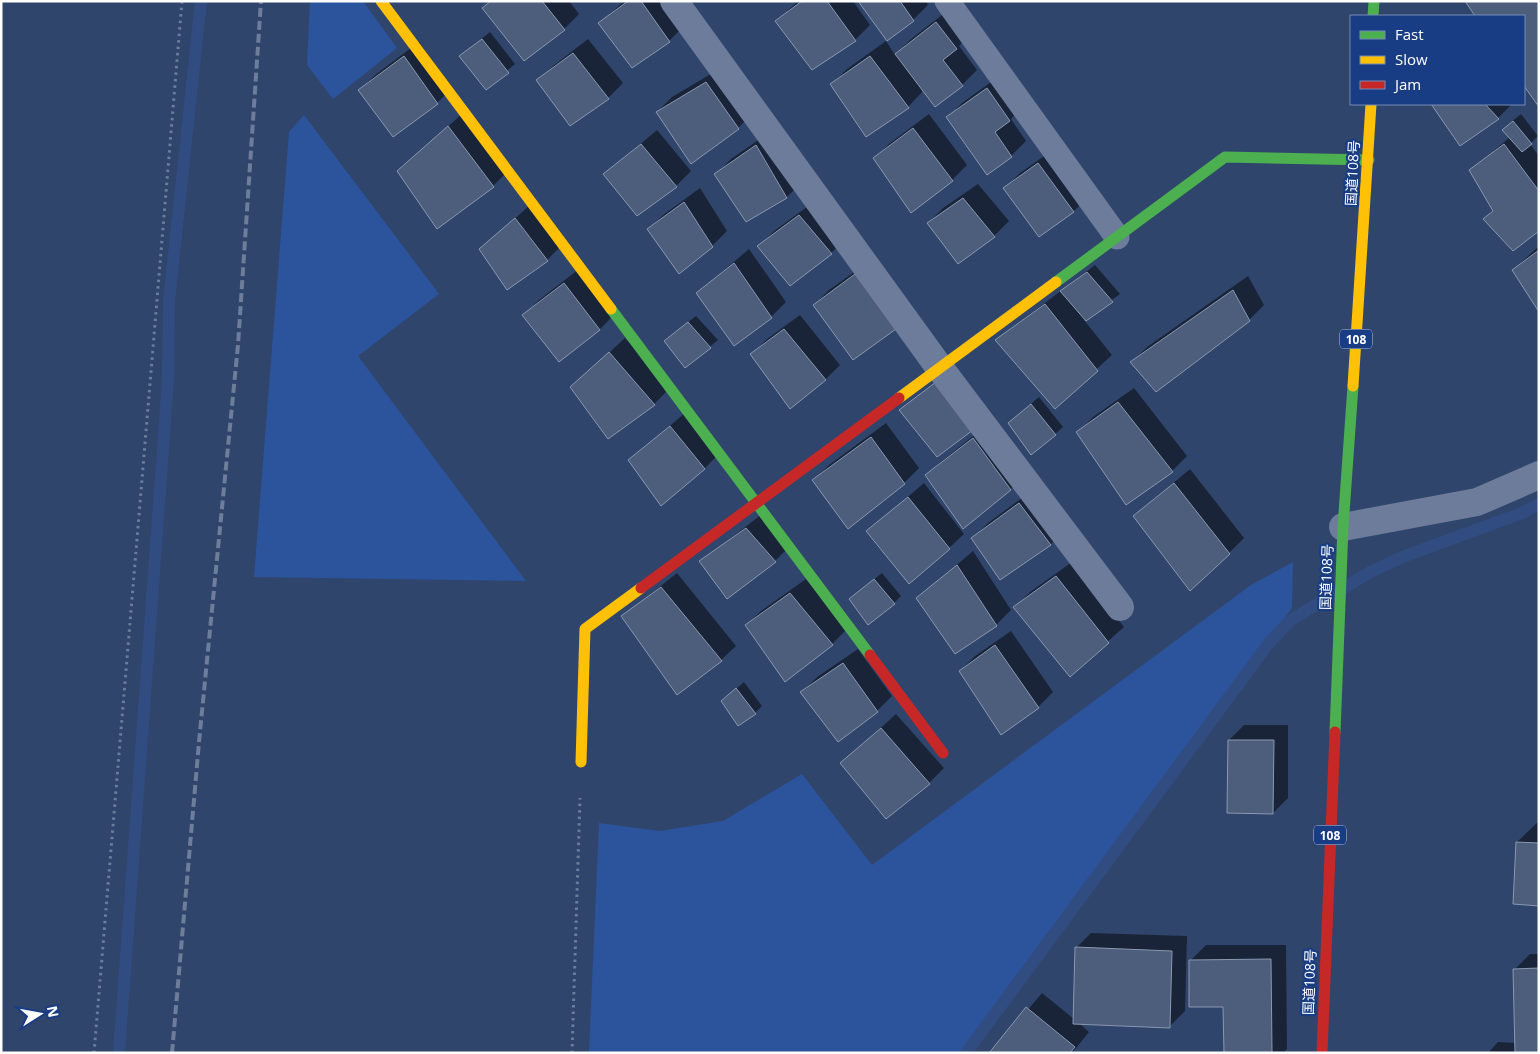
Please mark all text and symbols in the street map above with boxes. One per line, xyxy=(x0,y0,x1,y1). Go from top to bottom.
legend xyxy=(1350,15,1525,105)
text: Fast xyxy=(1395,24,1424,44)
text: Slow xyxy=(1395,49,1428,69)
text: Jam xyxy=(1393,74,1421,94)
street label: 国道108号 xyxy=(1341,140,1363,206)
road number: 108 xyxy=(1340,329,1372,348)
street label: 国道108号 xyxy=(1315,544,1337,610)
road number: 108 xyxy=(1314,826,1346,844)
street label: 国道108号 xyxy=(1298,949,1320,1015)
north arrow xyxy=(15,989,65,1039)
text: N xyxy=(43,1004,64,1019)

